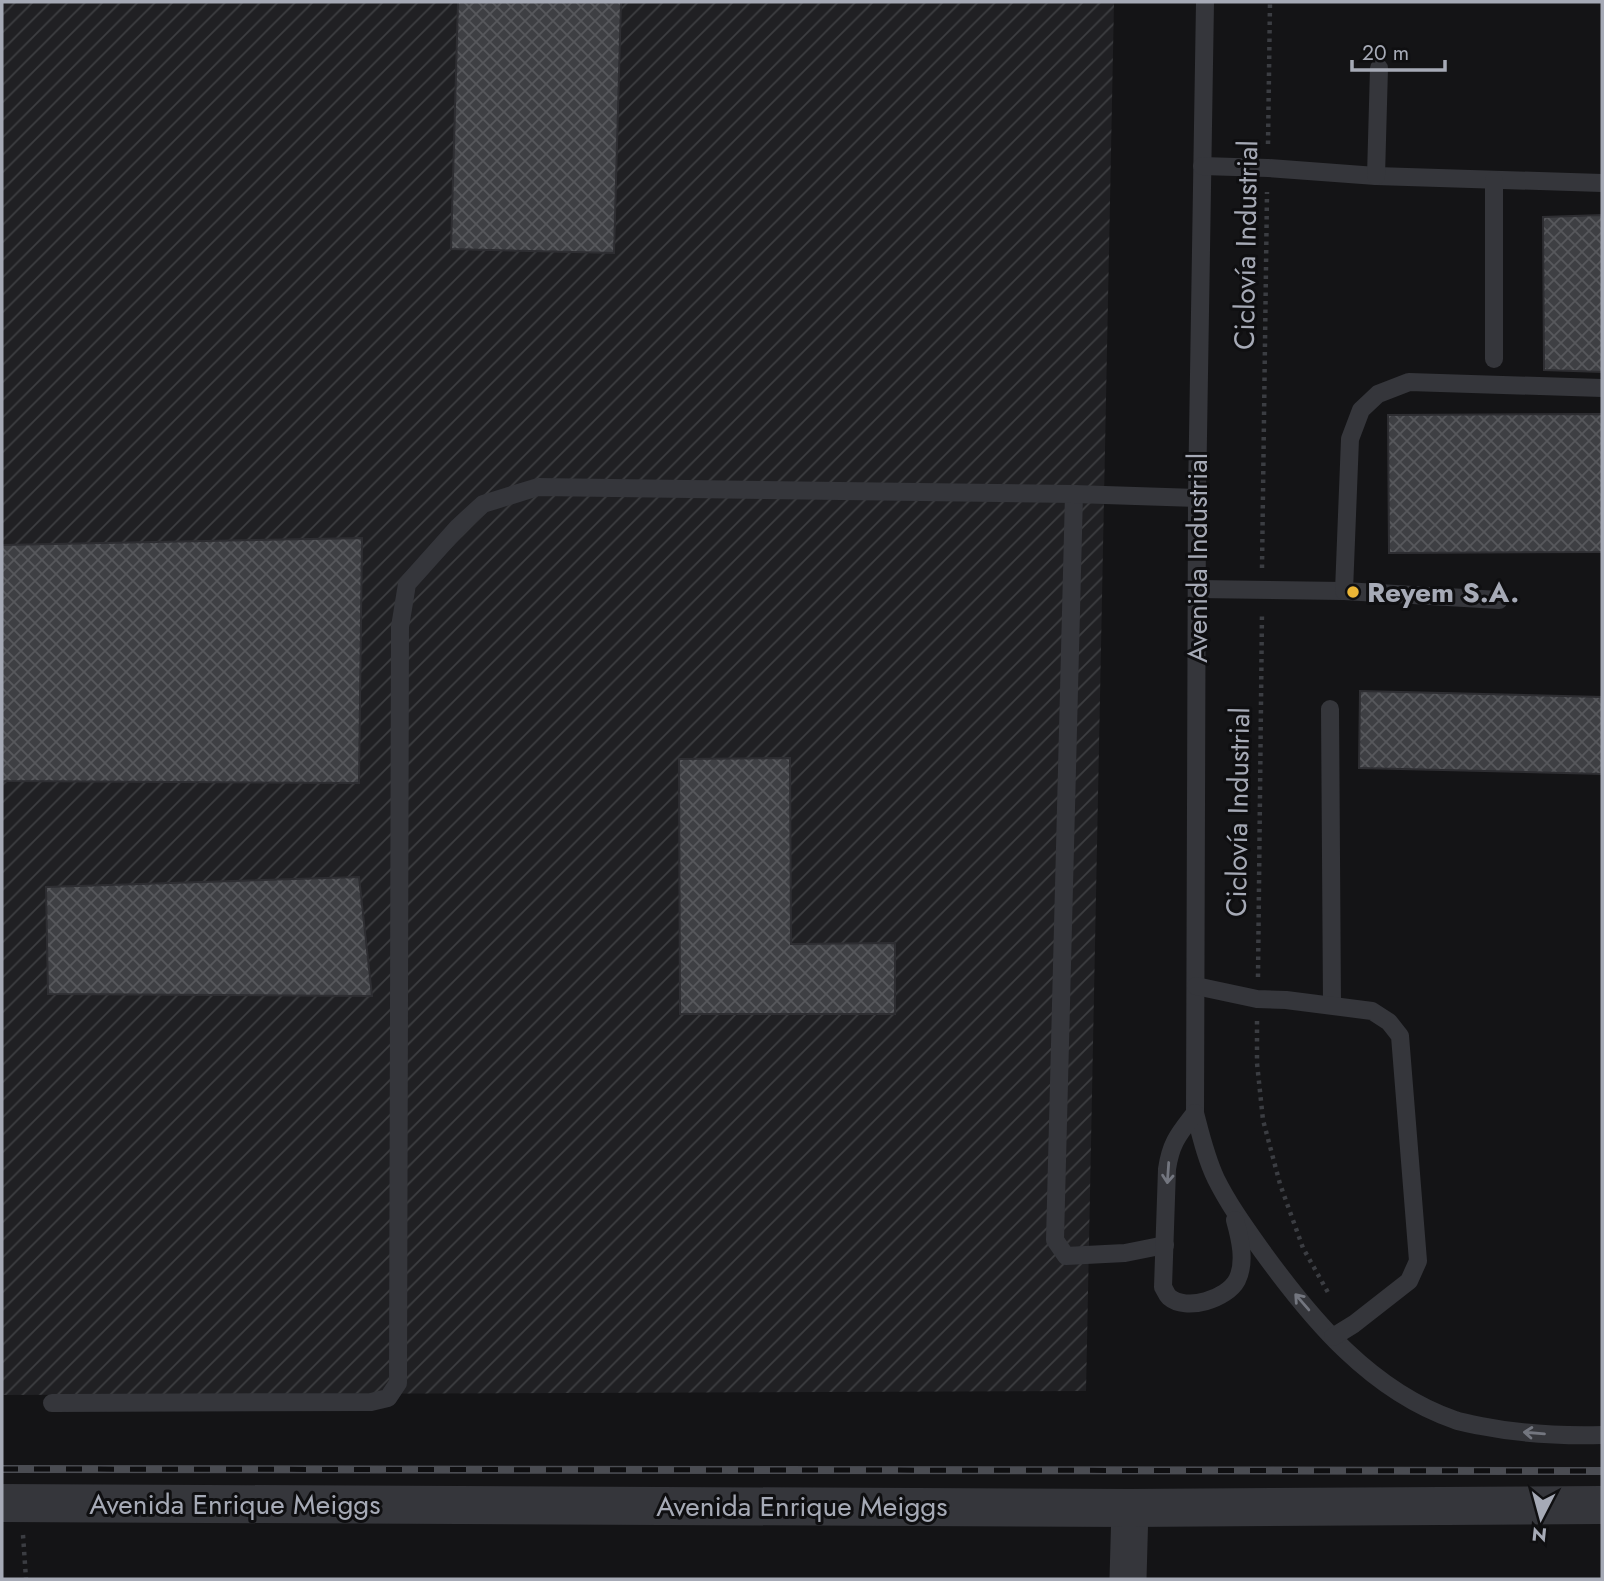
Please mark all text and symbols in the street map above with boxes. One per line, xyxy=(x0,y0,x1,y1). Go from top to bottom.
scale bar xyxy=(1352,28,1445,72)
text: 20 m xyxy=(1362,38,1409,68)
street label: Ciclovía Industrial xyxy=(1224,140,1268,350)
street label: Avenida Industrial xyxy=(1177,453,1218,663)
place label: Reyem S.A. xyxy=(1367,572,1519,613)
marker: Reyem S.A. xyxy=(1345,584,1361,600)
street label: Ciclovía Industrial xyxy=(1216,707,1260,917)
one-way arrow xyxy=(1161,1162,1174,1184)
one-way arrow xyxy=(1294,1293,1310,1311)
one-way arrow xyxy=(1523,1426,1546,1439)
north arrow xyxy=(1506,1483,1576,1553)
street label: Avenida Enrique Meiggs xyxy=(89,1484,381,1525)
street label: Avenida Enrique Meiggs xyxy=(656,1486,948,1527)
text: N xyxy=(1530,1520,1548,1549)

